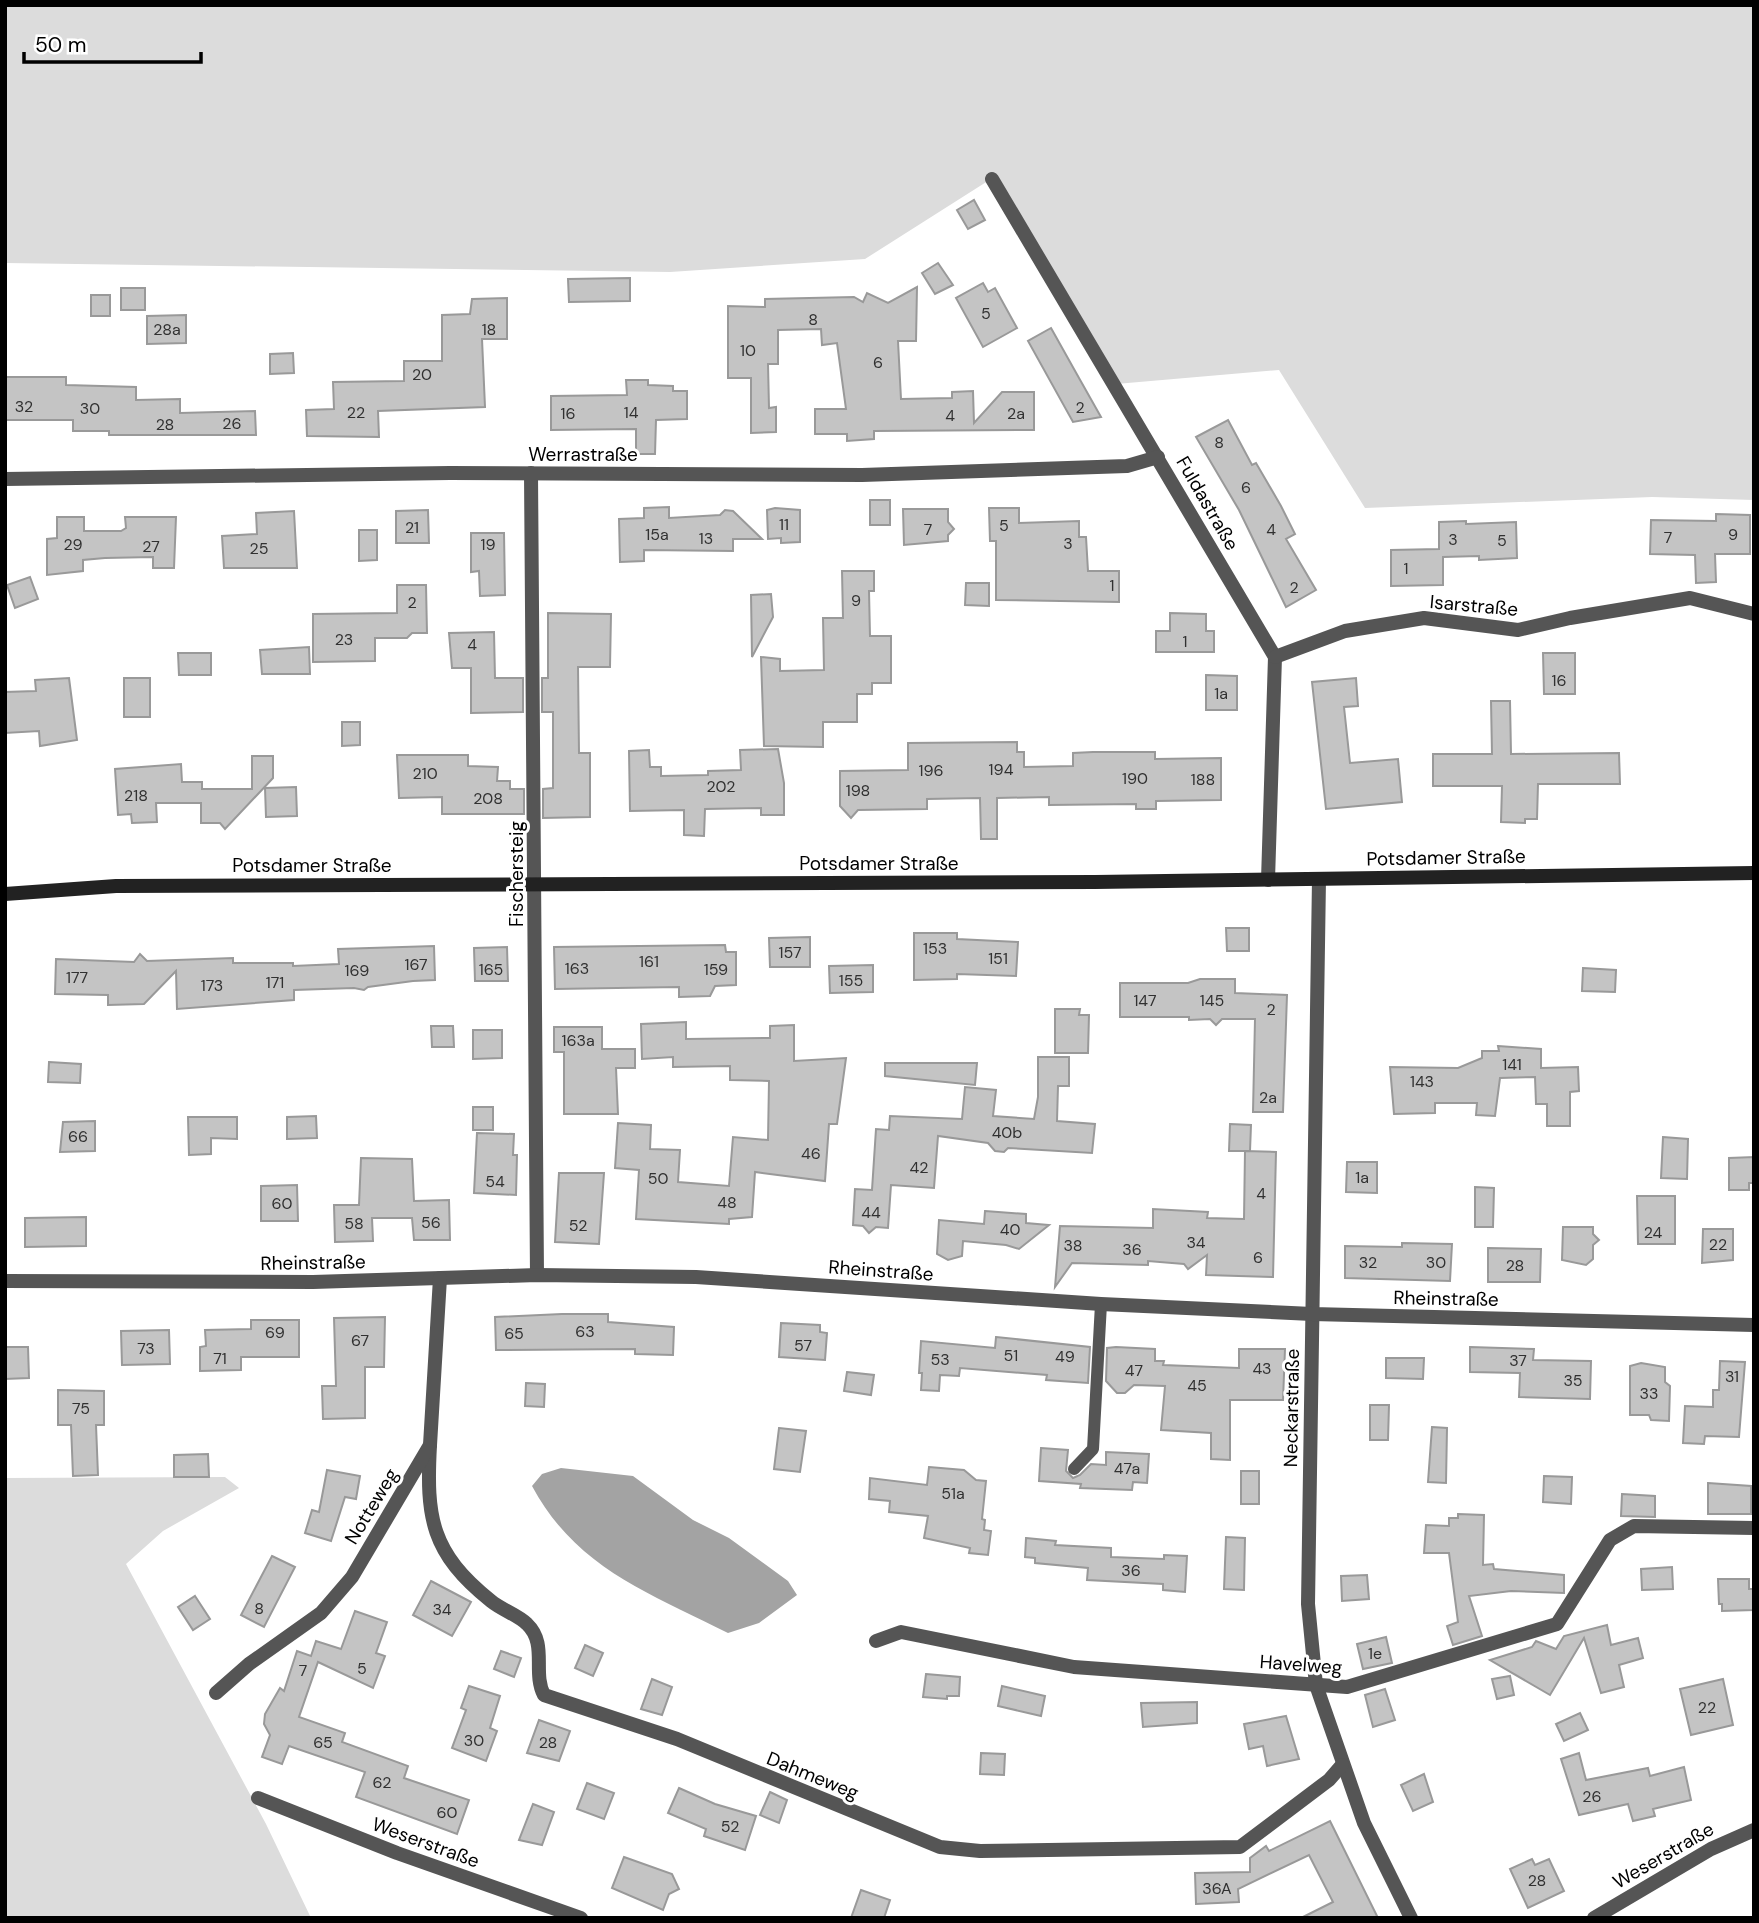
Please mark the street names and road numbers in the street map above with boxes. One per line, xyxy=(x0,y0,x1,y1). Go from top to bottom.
street label: Werrastraße xyxy=(528,442,638,467)
street label: Fuldastraße xyxy=(1171,452,1245,555)
street label: Isarstraße xyxy=(1429,589,1519,622)
street label: Fischersteig xyxy=(504,821,529,927)
street label: Potsdamer Straße xyxy=(1366,844,1526,871)
street label: Potsdamer Straße xyxy=(799,851,959,876)
street label: Potsdamer Straße xyxy=(232,853,392,878)
street label: Rheinstraße xyxy=(260,1249,366,1276)
street label: Rheinstraße xyxy=(827,1254,934,1287)
street label: Rheinstraße xyxy=(1393,1285,1499,1312)
street label: Neckarstraße xyxy=(1278,1348,1305,1468)
street label: Notteweg xyxy=(339,1463,404,1549)
street label: Havelweg xyxy=(1259,1649,1344,1680)
street label: Dahmeweg xyxy=(763,1746,863,1805)
street label: Weserstraße xyxy=(369,1811,483,1873)
street label: Weserstraße xyxy=(1608,1816,1718,1894)

